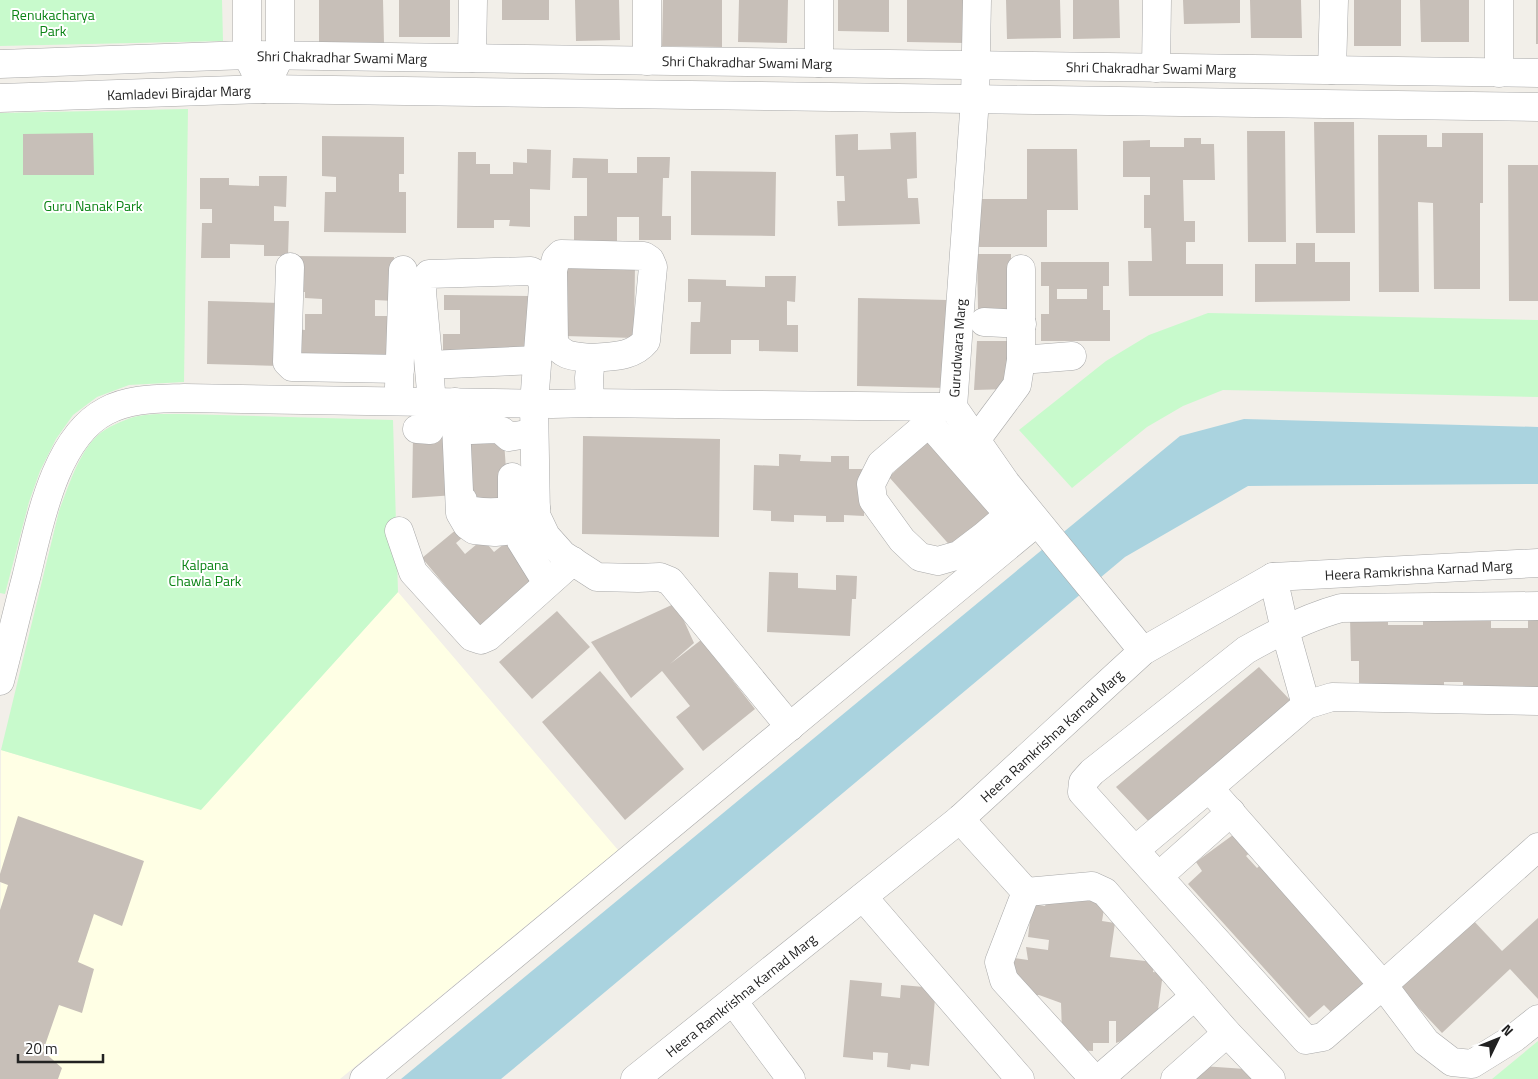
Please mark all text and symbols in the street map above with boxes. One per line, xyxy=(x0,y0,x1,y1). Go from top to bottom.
park label: Renukacharya Park xyxy=(11,4,95,41)
street label: Shri Chakradhar Swami Marg xyxy=(257,45,427,69)
street label: Shri Chakradhar Swami Marg xyxy=(662,50,832,74)
street label: Shri Chakradhar Swami Marg xyxy=(1066,56,1236,80)
street label: Kamladevi Birajdar Marg xyxy=(107,79,251,105)
park label: Guru Nanak Park xyxy=(43,195,143,216)
street label: Gurudwara Marg xyxy=(943,298,971,398)
park label: Kalpana Chawla Park xyxy=(169,554,242,591)
street label: Heera Ramkrishna Karnad Marg xyxy=(1324,554,1513,585)
street label: Heera Ramkrishna Karnad Marg xyxy=(975,664,1127,807)
street label: Heera Ramkrishna Karnad Marg xyxy=(661,928,820,1062)
north arrow xyxy=(1473,1014,1523,1064)
text: N xyxy=(1497,1019,1519,1041)
scale bar xyxy=(18,1032,102,1064)
text: 20 m xyxy=(25,1037,58,1060)

